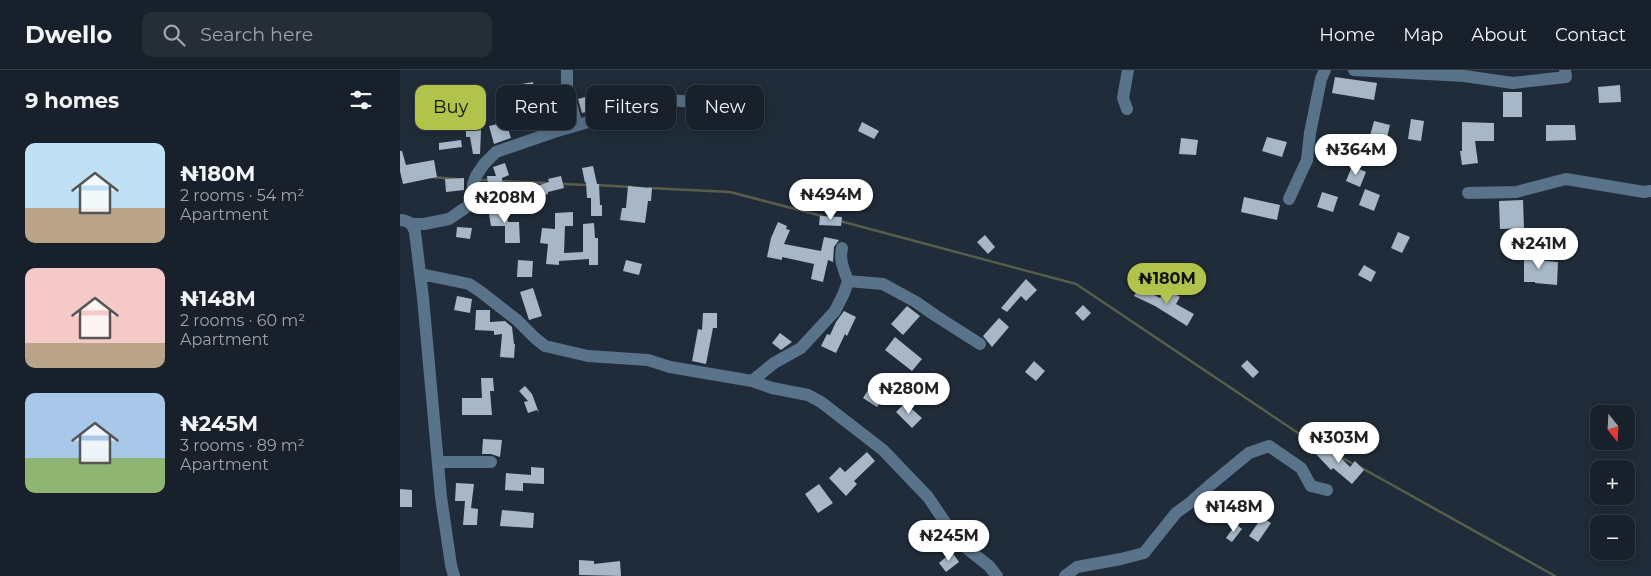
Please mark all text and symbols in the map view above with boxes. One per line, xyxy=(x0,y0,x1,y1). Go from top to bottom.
search box xyxy=(142,12,492,57)
text: Dwello xyxy=(25,20,112,49)
icon: search xyxy=(160,21,188,49)
text: Search here xyxy=(200,23,313,46)
text: Home xyxy=(1319,24,1375,46)
text: Map xyxy=(1403,24,1443,46)
text: About xyxy=(1471,24,1527,46)
text: Contact xyxy=(1555,24,1626,46)
chip: Buy xyxy=(415,85,486,130)
chip: Rent xyxy=(496,85,576,130)
chip: Filters xyxy=(586,85,676,130)
chip: New xyxy=(686,85,764,130)
icon: filters xyxy=(347,86,375,114)
text: 9 homes xyxy=(25,88,119,113)
pin: ₦364M xyxy=(1321,134,1391,176)
text: ₦364M xyxy=(1326,140,1386,159)
text: ₦180M xyxy=(180,161,255,186)
icon: home xyxy=(65,163,125,223)
pin: ₦494M xyxy=(796,178,866,221)
pin: ₦208M xyxy=(470,182,540,224)
text: ₦494M xyxy=(800,185,862,204)
text: 2 rooms · 54 m² xyxy=(180,186,304,205)
text: ₦208M xyxy=(475,188,535,207)
text: Apartment xyxy=(180,205,269,224)
pin: ₦241M xyxy=(1504,228,1574,270)
text: ₦241M xyxy=(1511,234,1567,253)
pin: ₦180M xyxy=(1132,262,1202,305)
text: ₦180M xyxy=(1138,269,1196,288)
text: ₦148M xyxy=(180,286,256,311)
icon: home xyxy=(65,288,125,348)
text: 2 rooms · 60 m² xyxy=(180,311,305,330)
text: Apartment xyxy=(180,330,269,349)
pin: ₦280M xyxy=(874,372,944,415)
text: ₦280M xyxy=(879,379,939,398)
north arrow xyxy=(1590,405,1635,450)
map controls xyxy=(1590,405,1635,560)
text: ₦245M xyxy=(180,411,258,436)
icon: home xyxy=(65,413,125,473)
pin: ₦303M xyxy=(1304,422,1374,464)
text: ₦303M xyxy=(1309,428,1369,447)
text: 3 rooms · 89 m² xyxy=(180,436,305,455)
text: Apartment xyxy=(180,455,269,474)
button: + xyxy=(1590,460,1635,505)
pin: ₦148M xyxy=(1199,490,1269,533)
text: ₦148M xyxy=(1205,497,1263,516)
button: − xyxy=(1590,515,1635,560)
pin: ₦245M xyxy=(914,520,984,562)
text: ₦245M xyxy=(919,526,979,545)

